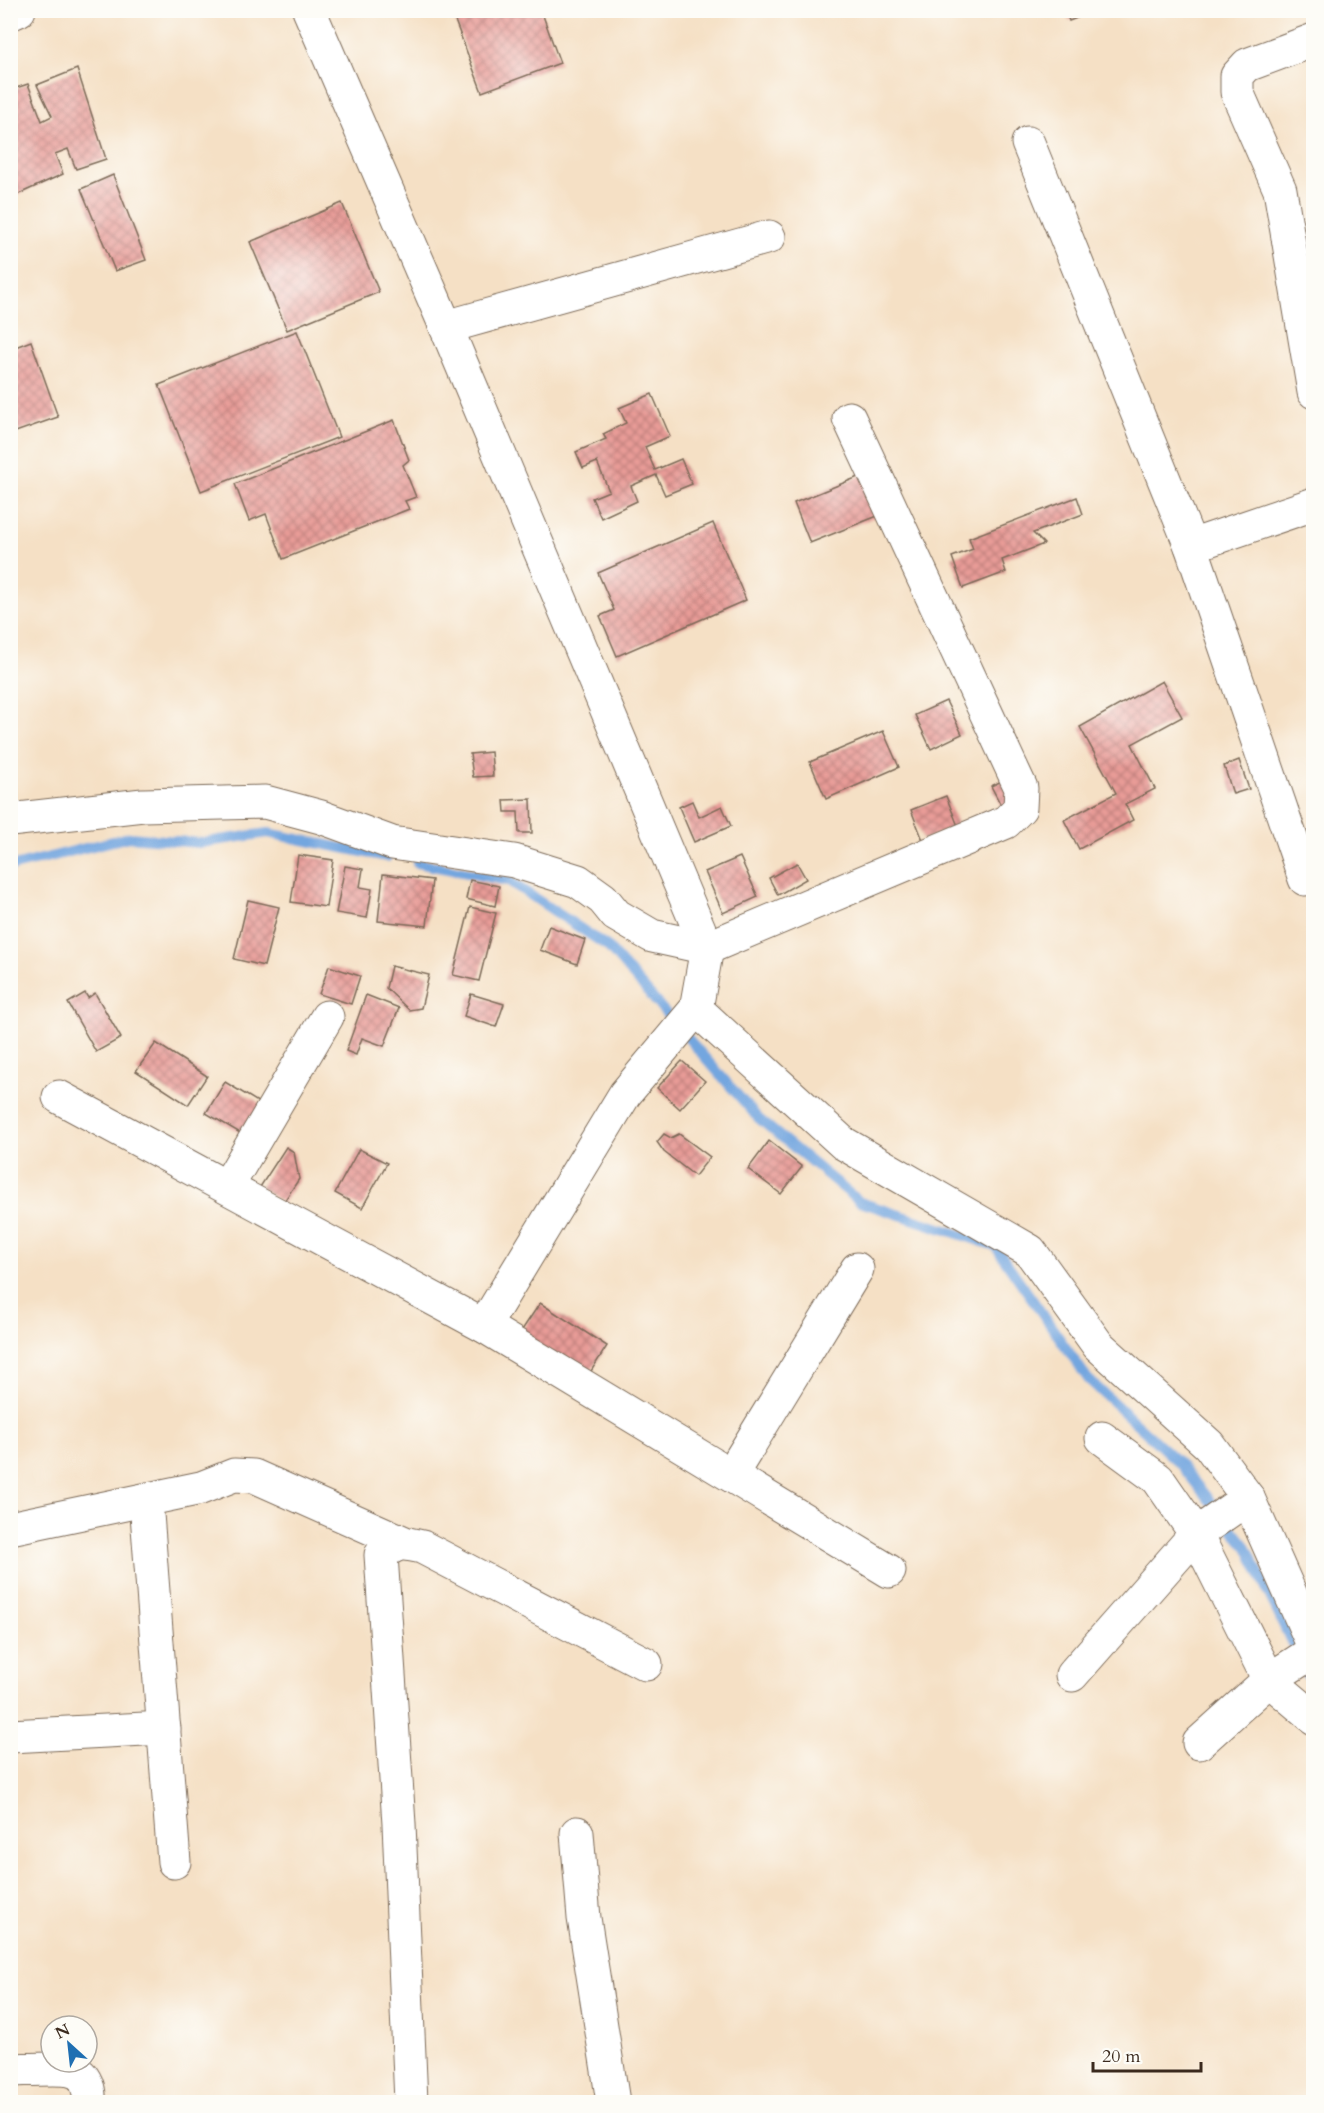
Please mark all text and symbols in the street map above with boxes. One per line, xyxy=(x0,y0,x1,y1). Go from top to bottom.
north arrow xyxy=(39,2014,99,2074)
text: N xyxy=(51,2019,74,2044)
scale bar xyxy=(1093,2035,1201,2073)
text: 20 m xyxy=(1102,2044,1141,2069)

